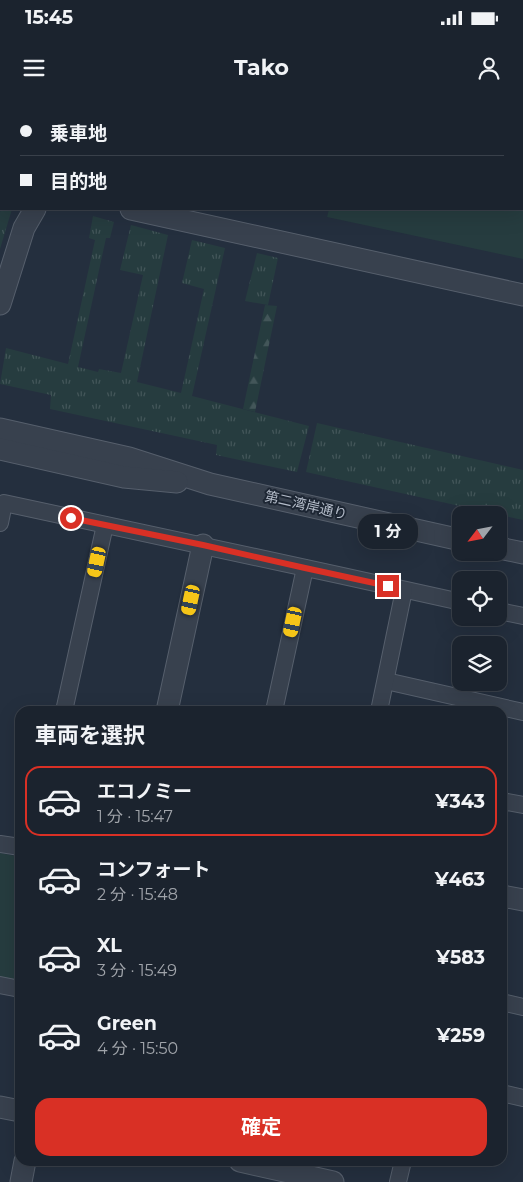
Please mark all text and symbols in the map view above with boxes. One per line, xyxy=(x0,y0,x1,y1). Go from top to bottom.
text: 15:45 xyxy=(25,6,73,29)
icon: menu xyxy=(20,54,48,82)
text: Tako xyxy=(234,54,289,81)
icon: person xyxy=(475,54,503,82)
text: 乗車地 xyxy=(50,122,107,145)
text: 目的地 xyxy=(50,170,107,193)
street label: 第二湾岸通り xyxy=(263,487,349,523)
north arrow xyxy=(452,506,508,561)
map controls xyxy=(452,506,507,691)
route start xyxy=(60,507,82,529)
callout: 1 分 xyxy=(358,514,418,548)
text: 1 分 xyxy=(375,522,401,541)
car xyxy=(86,546,107,578)
button: locate xyxy=(452,571,507,626)
route end xyxy=(377,575,399,597)
car xyxy=(180,584,201,616)
car xyxy=(282,606,303,638)
button: layers xyxy=(452,636,507,691)
text: 車両を選択 xyxy=(35,722,145,749)
icon: car xyxy=(37,779,82,824)
text: エコノミー xyxy=(97,780,192,803)
text: ¥343 xyxy=(435,790,485,813)
text: 1 分 · 15:47 xyxy=(97,807,173,826)
icon: car xyxy=(37,857,82,902)
text: コンフォート xyxy=(97,858,210,881)
text: ¥463 xyxy=(435,868,485,891)
text: 2 分 · 15:48 xyxy=(97,885,178,904)
text: XL xyxy=(97,934,122,957)
icon: car xyxy=(37,935,82,980)
text: ¥583 xyxy=(436,946,485,969)
text: 3 分 · 15:49 xyxy=(97,961,177,980)
text: Green xyxy=(97,1012,157,1035)
icon: car xyxy=(37,1013,82,1058)
text: ¥259 xyxy=(436,1024,485,1047)
text: 4 分 · 15:50 xyxy=(97,1039,178,1058)
button: 確定 xyxy=(35,1098,487,1156)

